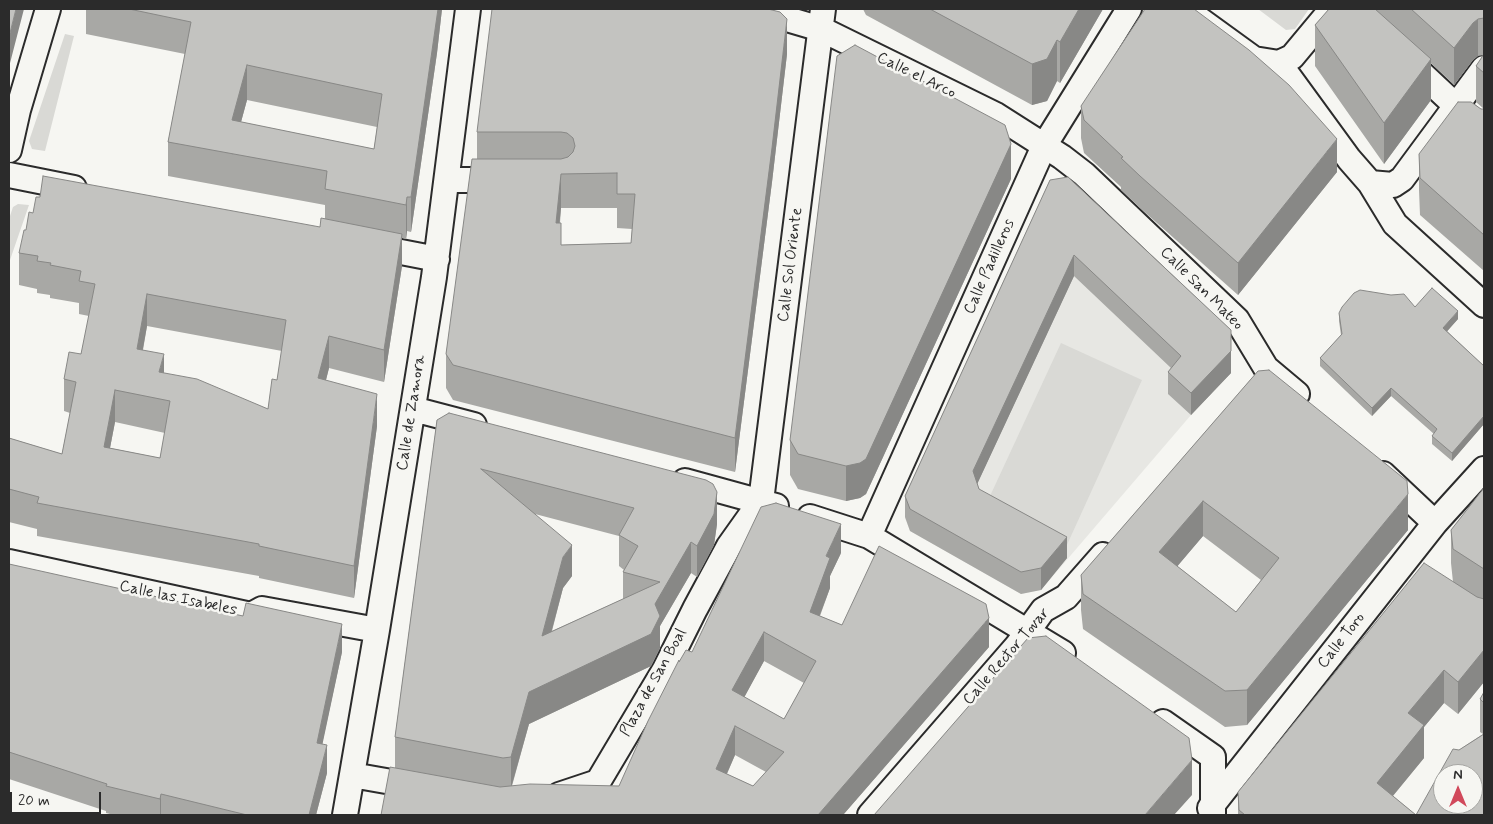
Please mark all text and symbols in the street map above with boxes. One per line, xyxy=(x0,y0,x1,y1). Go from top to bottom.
street label: Calle el Arco xyxy=(873,49,959,103)
street label: Calle Sol Oriente xyxy=(774,207,808,323)
street label: Calle Padilleros xyxy=(960,216,1020,318)
street label: Calle San Mateo xyxy=(1155,243,1247,335)
street label: Calle de Zamora xyxy=(393,354,431,472)
street label: Calle las Isabeles xyxy=(117,577,239,621)
street label: Calle Rector Tovar xyxy=(960,604,1054,710)
street label: Calle Toro xyxy=(1314,609,1370,673)
street label: Plaza de San Boal xyxy=(616,626,692,740)
north arrow xyxy=(1433,764,1483,814)
text: N xyxy=(1453,766,1463,784)
scale bar xyxy=(12,782,104,814)
text: 20 m xyxy=(18,791,50,811)

